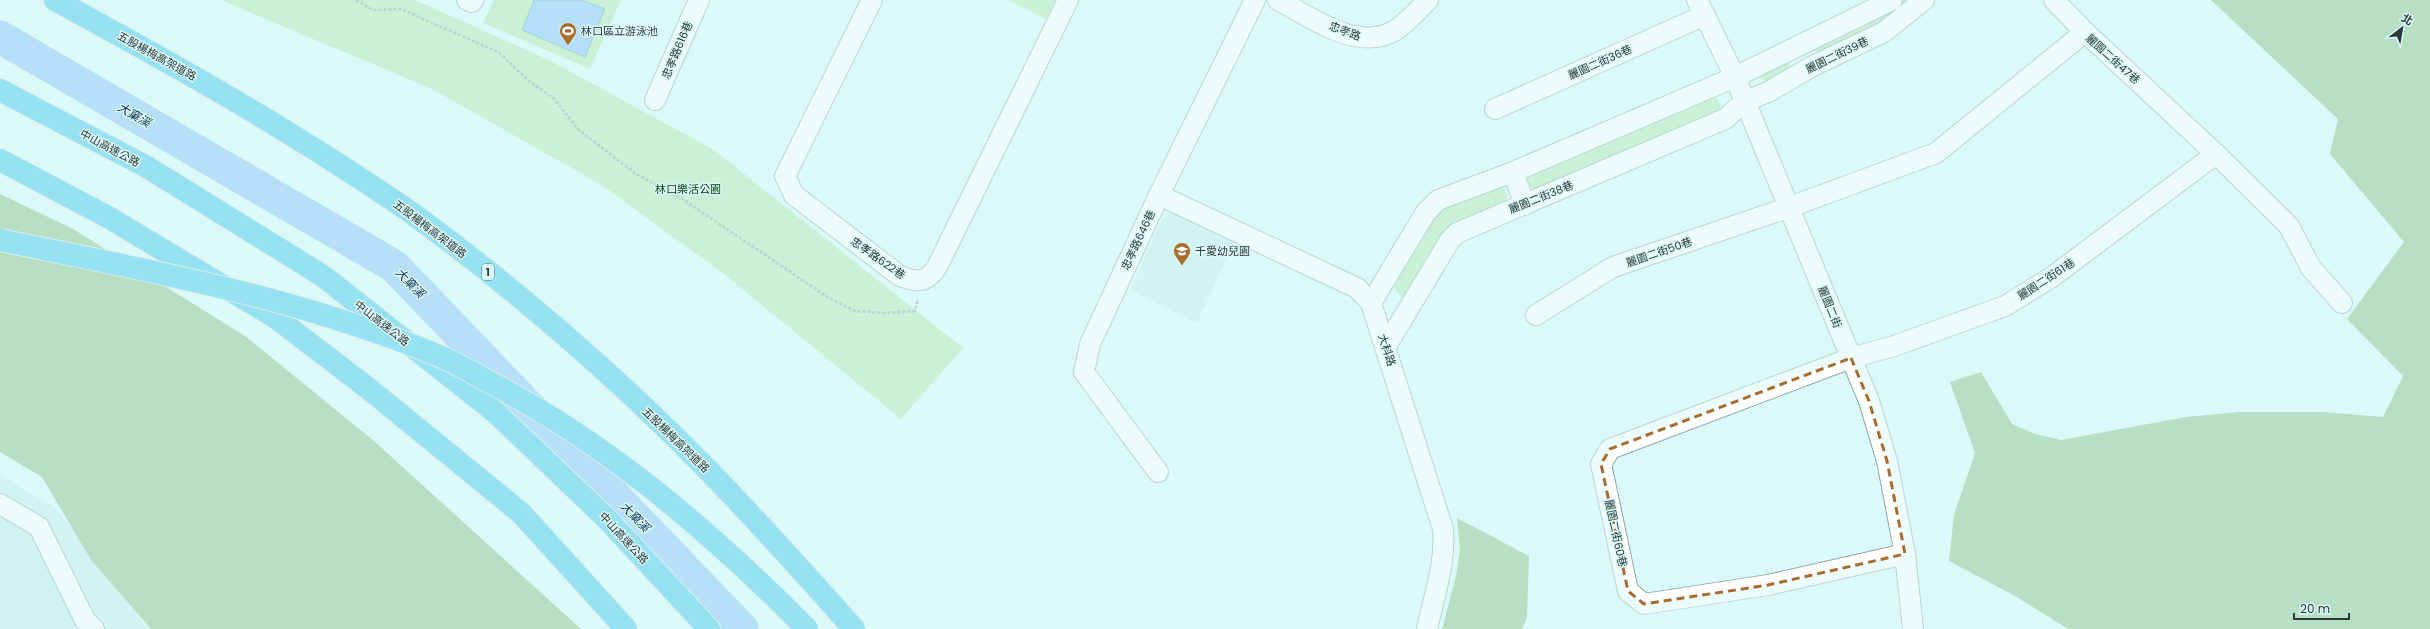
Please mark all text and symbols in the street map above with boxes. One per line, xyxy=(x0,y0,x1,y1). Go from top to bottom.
north arrow xyxy=(2382,8,2422,48)
text: 北 xyxy=(2398,10,2416,29)
street label: 忠孝路 xyxy=(1327,18,1363,44)
street label: 忠孝路616巷 xyxy=(658,19,696,81)
sports icon: 林口區立游泳池 xyxy=(558,21,578,46)
place label: 林口區立游泳池 xyxy=(581,23,658,39)
street label: 五股楊梅高架道路 xyxy=(115,28,199,84)
street label: 麗園二街47巷 xyxy=(2082,30,2144,88)
street label: 麗園二街39巷 xyxy=(1803,33,1871,77)
street label: 麗園二街36巷 xyxy=(1565,41,1635,83)
water label: 大窠溪 xyxy=(114,98,156,132)
street label: 中山高速公路 xyxy=(77,125,143,171)
street label: 麗園二街38巷 xyxy=(1506,177,1576,217)
park label: 林口樂活公園 xyxy=(655,181,721,197)
street label: 五股楊梅高架道路 xyxy=(390,196,470,262)
street label: 忠孝路646巷 xyxy=(1117,207,1159,273)
street label: 忠孝路622巷 xyxy=(847,233,909,283)
street label: 麗園二街50巷 xyxy=(1624,233,1694,271)
school or university icon: 千愛幼兒園 xyxy=(1172,241,1192,266)
place label: 千愛幼兒園 xyxy=(1195,243,1250,259)
street label: 麗園二街61巷 xyxy=(2014,254,2078,304)
water label: 大窠溪 xyxy=(392,264,430,303)
road number: 1 xyxy=(482,264,494,280)
street label: 麗園二街 xyxy=(1814,284,1846,330)
street label: 中山高速公路 xyxy=(351,296,413,350)
street label: 大科路 xyxy=(1374,332,1400,368)
street label: 五股楊梅高架道路 xyxy=(639,404,713,476)
water label: 大窠溪 xyxy=(617,498,655,537)
street label: 麗園二街60巷 xyxy=(1601,498,1631,568)
street label: 中山高速公路 xyxy=(596,508,652,568)
scale bar xyxy=(2294,595,2349,621)
text: 20 m xyxy=(2300,600,2330,617)

